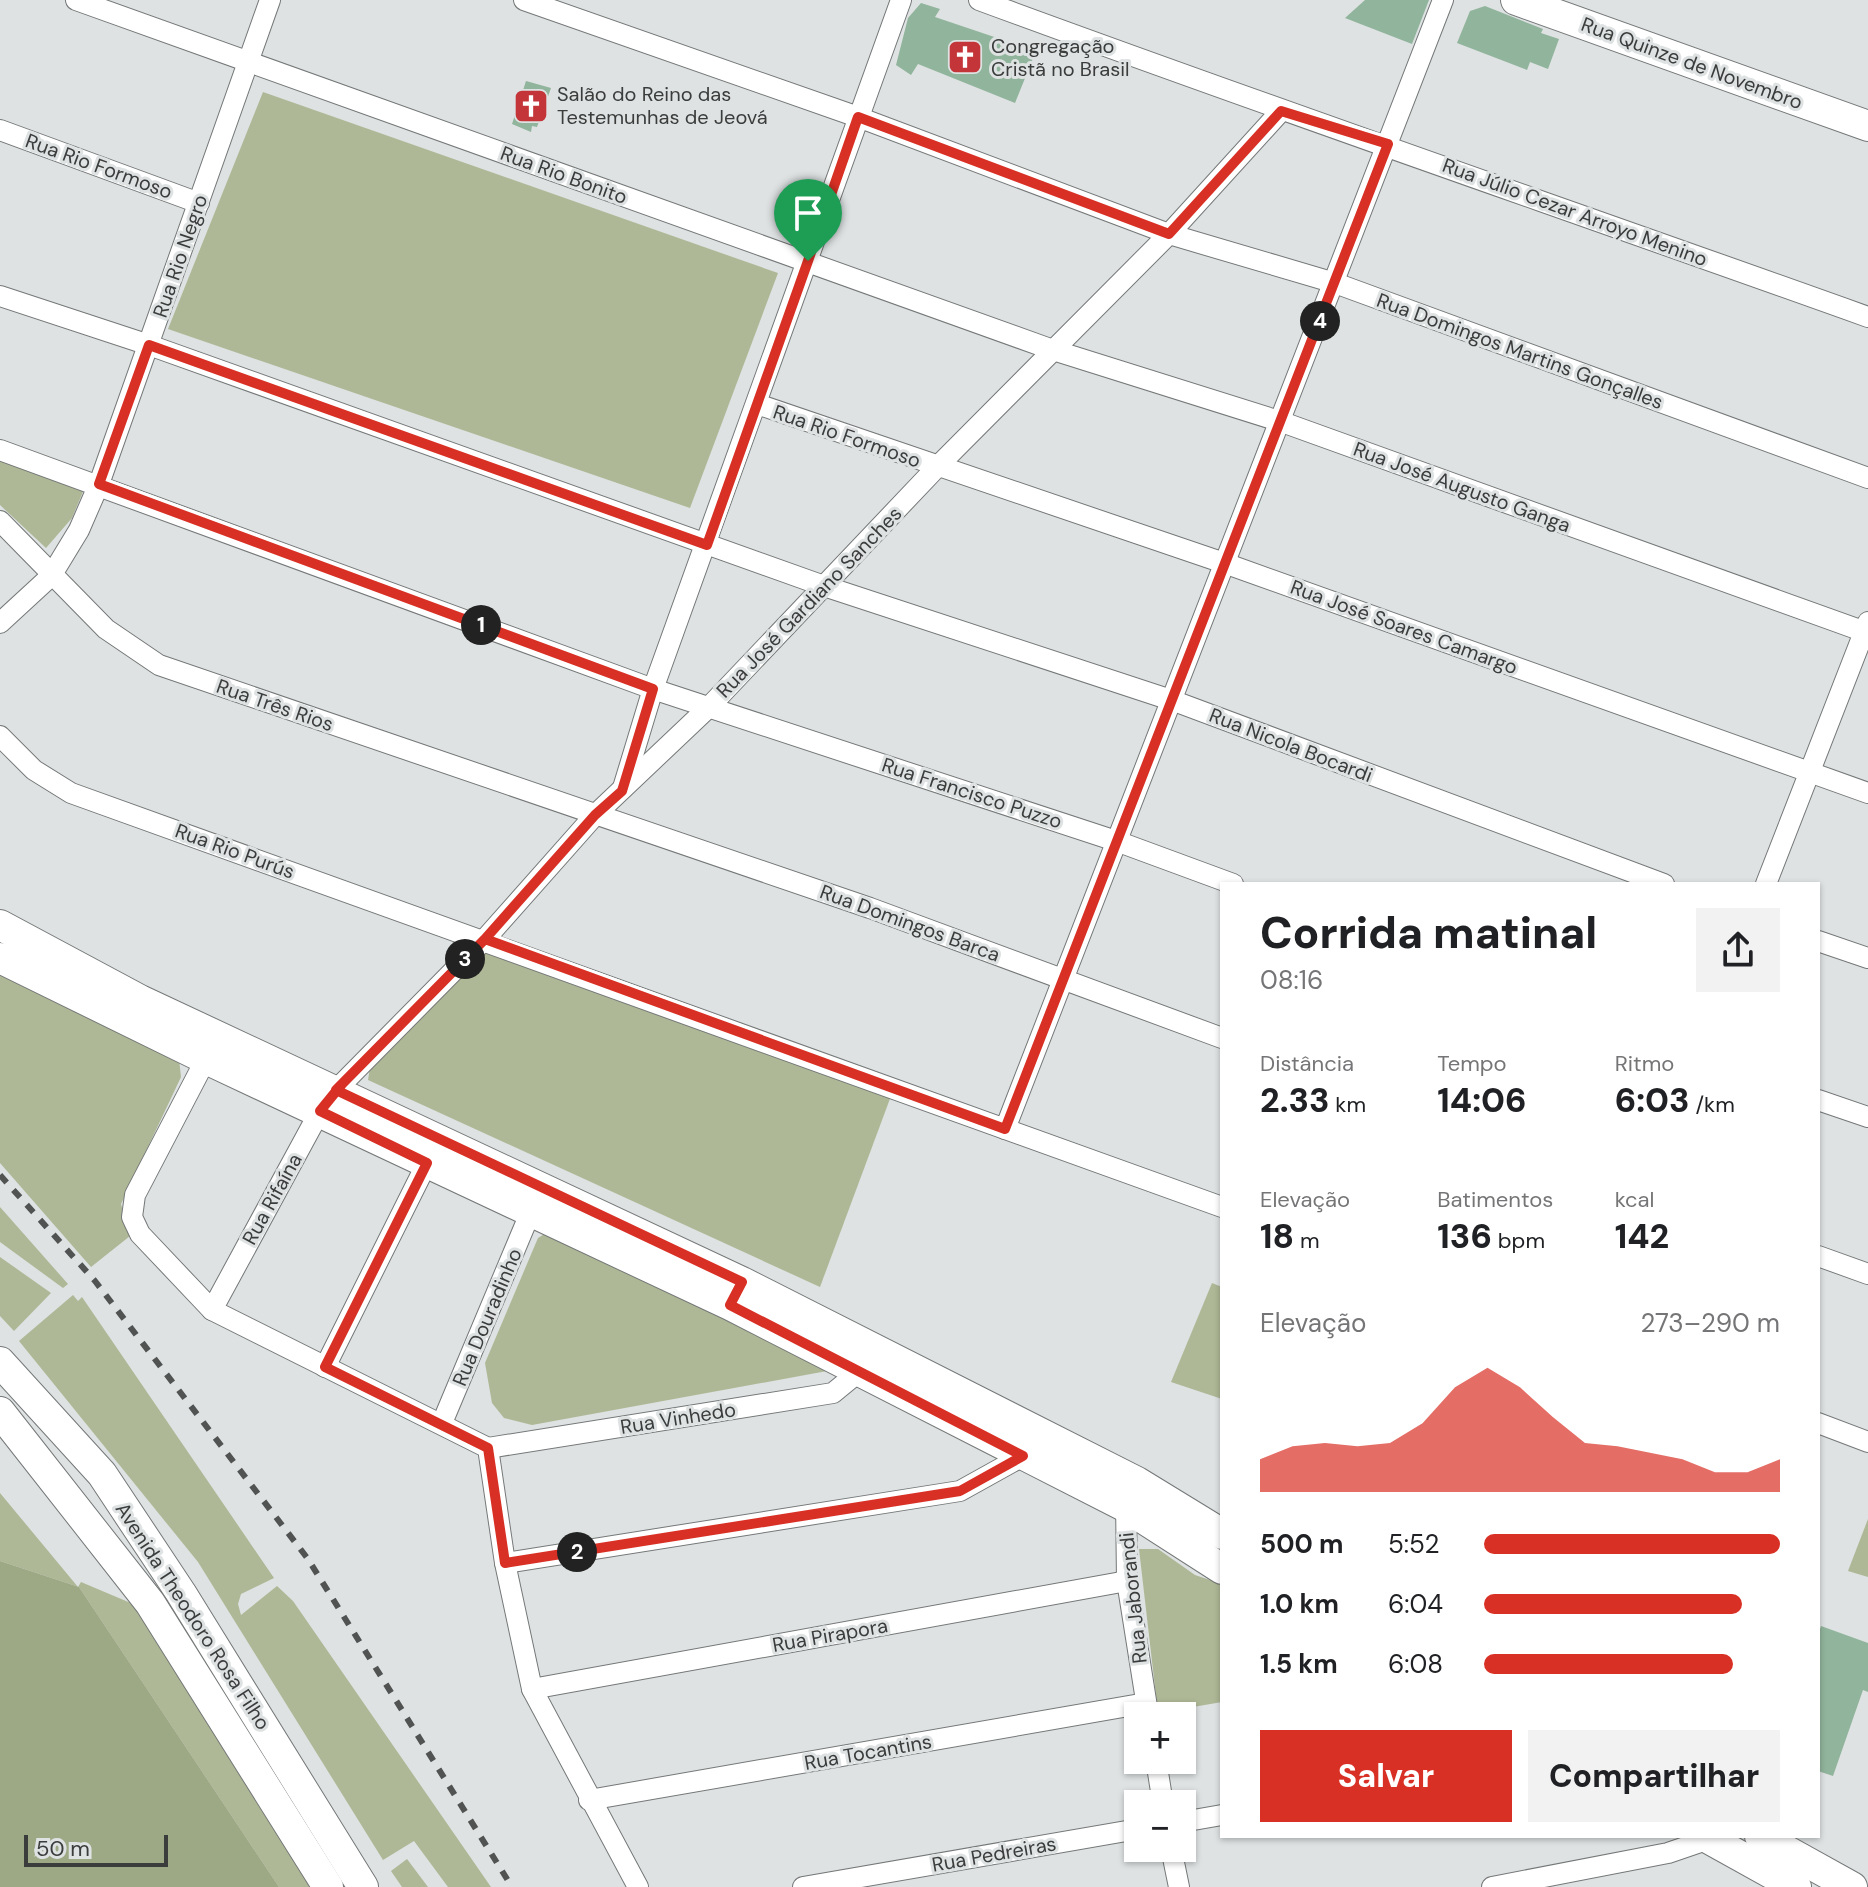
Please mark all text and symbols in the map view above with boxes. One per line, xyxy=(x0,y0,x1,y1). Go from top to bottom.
street label: Rua Quinze de Novembro xyxy=(1578,11,1806,115)
place label: Congregação Cristã no Brasil xyxy=(991,33,1129,82)
church icon: Congregação Cristã no Brasil xyxy=(946,38,984,76)
place label: Salão do Reino das Testemunhas de Jeová xyxy=(557,81,768,130)
church icon: Salão do Reino das Testemunhas de Jeová xyxy=(512,87,550,125)
street label: Rua Rio Formoso xyxy=(22,127,176,205)
street label: Rua Rio Bonito xyxy=(497,140,631,210)
street label: Rua Júlio Cezar Arroyo Menino xyxy=(1439,152,1711,272)
pin xyxy=(774,179,842,261)
street label: Rua Rio Negro xyxy=(147,191,213,321)
icon: arrive xyxy=(786,191,830,235)
street label: Rua Domingos Martins Gonçalles xyxy=(1373,287,1667,415)
pin: 4 xyxy=(1300,301,1340,341)
text: 4 xyxy=(1313,306,1327,335)
street label: Rua Rio Formoso xyxy=(770,399,924,473)
street label: Rua José Augusto Ganga xyxy=(1350,436,1574,538)
street label: Rua José Gardiano Sanches xyxy=(711,501,907,703)
street label: Rua José Soares Camargo xyxy=(1287,574,1521,680)
pin: 1 xyxy=(461,605,501,645)
text: 1 xyxy=(477,610,485,639)
street label: Rua Três Rios xyxy=(213,673,337,737)
street label: Rua Nicola Bocardi xyxy=(1206,702,1376,788)
street label: Rua Francisco Puzzo xyxy=(879,752,1065,834)
street label: Rua Rio Purús xyxy=(172,817,298,885)
street label: Rua Domingos Barca xyxy=(817,878,1003,968)
text: Corrida matinal xyxy=(1260,904,1597,962)
button: share xyxy=(1696,908,1780,992)
pin: 3 xyxy=(445,939,485,979)
text: 3 xyxy=(458,944,472,973)
text: 08:16 xyxy=(1260,963,1323,997)
text: Distância xyxy=(1260,1049,1354,1078)
text: Tempo xyxy=(1437,1049,1507,1078)
text: Ritmo xyxy=(1615,1049,1674,1078)
text: 2.33 xyxy=(1260,1078,1330,1123)
text: 14:06 xyxy=(1437,1078,1527,1123)
text: 6:03 xyxy=(1615,1078,1690,1123)
text: km xyxy=(1330,1090,1366,1119)
text: /km xyxy=(1690,1090,1735,1119)
street label: Rua Rifaína xyxy=(236,1149,308,1249)
text: Elevação xyxy=(1260,1185,1350,1214)
text: Batimentos xyxy=(1437,1185,1553,1214)
text: kcal xyxy=(1615,1185,1654,1214)
text: 18 xyxy=(1260,1214,1294,1259)
text: 136 xyxy=(1437,1214,1492,1259)
text: 142 xyxy=(1615,1214,1669,1259)
text: m xyxy=(1294,1226,1320,1255)
text: bpm xyxy=(1492,1226,1545,1255)
street label: Rua Douradinho xyxy=(446,1244,528,1390)
text: Elevação xyxy=(1260,1306,1366,1340)
text: 273–290 m xyxy=(1641,1306,1780,1340)
street label: Rua Vinhedo xyxy=(618,1396,738,1440)
street label: Avenida Theodoro Rosa Filho xyxy=(110,1497,276,1735)
text: 500 m xyxy=(1260,1527,1343,1561)
text: 5:52 xyxy=(1388,1527,1440,1561)
street label: Rua Jaborandi xyxy=(1113,1531,1153,1665)
pin: 2 xyxy=(557,1532,597,1572)
text: 2 xyxy=(571,1537,583,1566)
text: 1.0 km xyxy=(1260,1587,1339,1621)
text: 6:04 xyxy=(1388,1587,1443,1621)
street label: Rua Pirapora xyxy=(770,1612,890,1658)
text: 1.5 km xyxy=(1260,1647,1338,1681)
text: 6:08 xyxy=(1388,1647,1443,1681)
map controls xyxy=(1124,1702,1196,1862)
button: + xyxy=(1124,1702,1196,1774)
street label: Rua Tocantins xyxy=(802,1728,934,1776)
button: Salvar xyxy=(1260,1730,1512,1822)
button: Compartilhar xyxy=(1528,1730,1780,1822)
button: − xyxy=(1124,1790,1196,1862)
street label: Rua Pedreiras xyxy=(930,1830,1058,1878)
scale bar xyxy=(24,1831,168,1867)
text: 50 m xyxy=(36,1834,90,1863)

